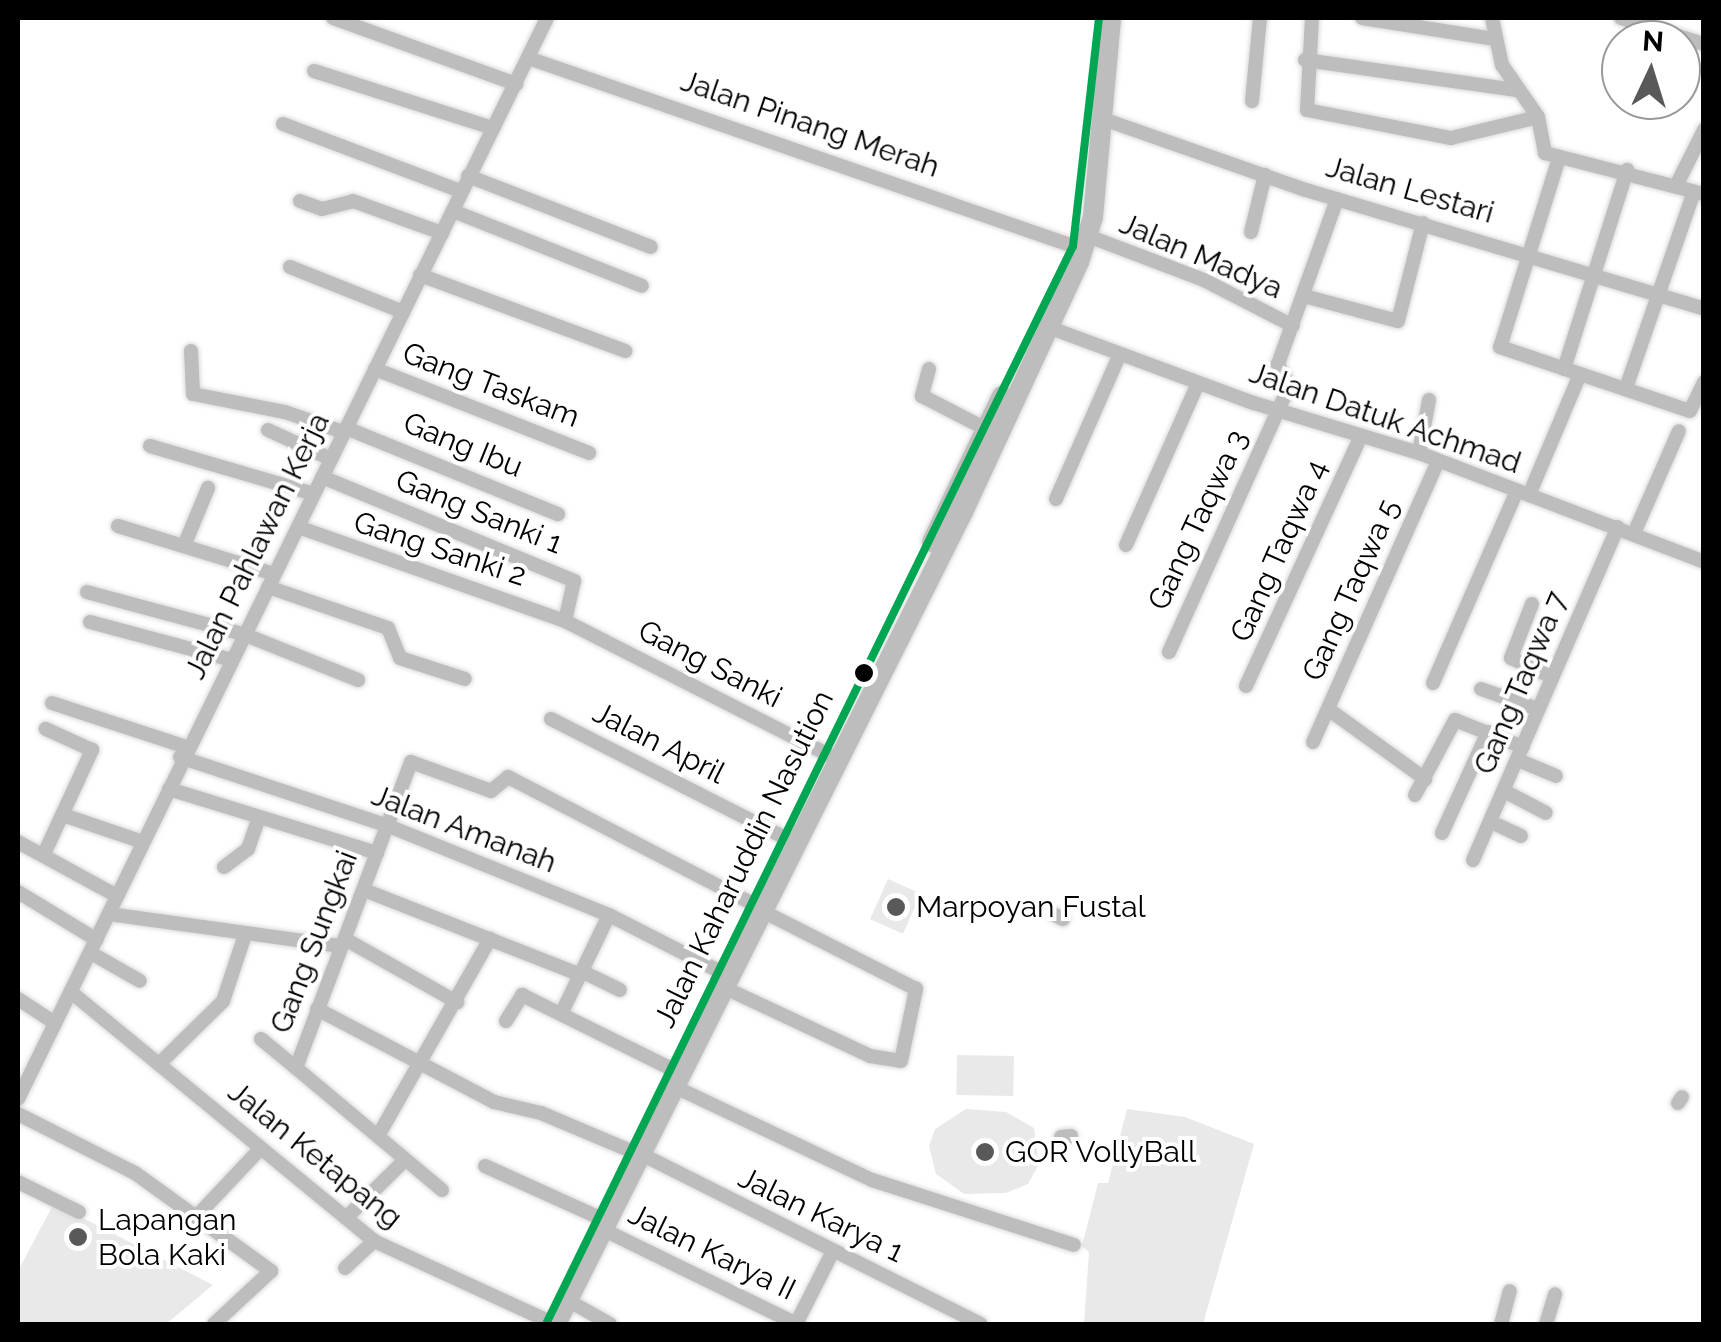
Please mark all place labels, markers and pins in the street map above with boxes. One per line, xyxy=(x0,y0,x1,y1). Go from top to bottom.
unlabelled marker xyxy=(854,663,874,683)
place label: Marpoyan Fustal xyxy=(916,889,1146,925)
marker: Marpoyan Fustal xyxy=(885,896,907,918)
place label: GOR VollyBall xyxy=(1005,1134,1197,1170)
marker: GOR VollyBall xyxy=(974,1141,996,1163)
place label: Lapangan Bola Kaki xyxy=(98,1202,237,1272)
marker: Lapangan Bola Kaki xyxy=(67,1226,89,1248)

